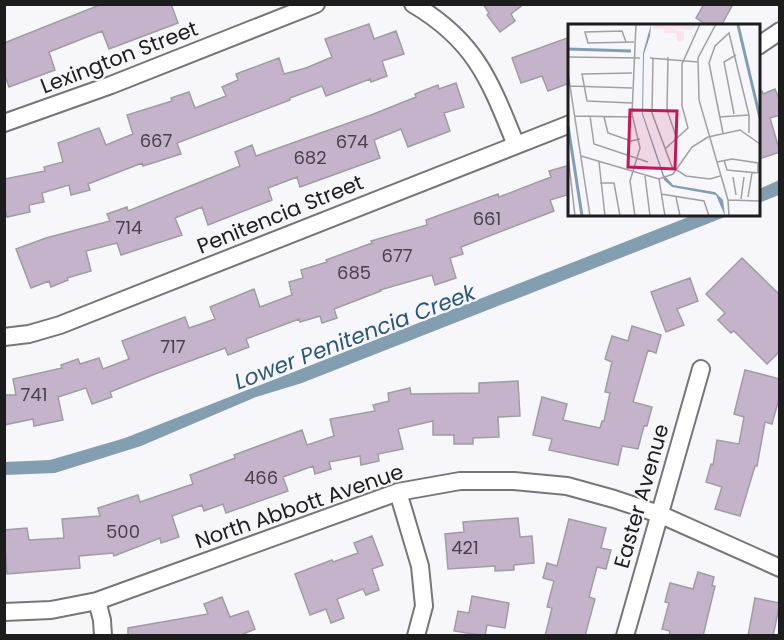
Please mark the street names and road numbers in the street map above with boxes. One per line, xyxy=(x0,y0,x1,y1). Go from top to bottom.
street label: Lexington Street xyxy=(36,14,202,100)
street label: Penitencia Street xyxy=(192,167,368,261)
street label: Easter Avenue xyxy=(607,420,675,572)
street label: North Abbott Avenue xyxy=(191,457,407,555)

